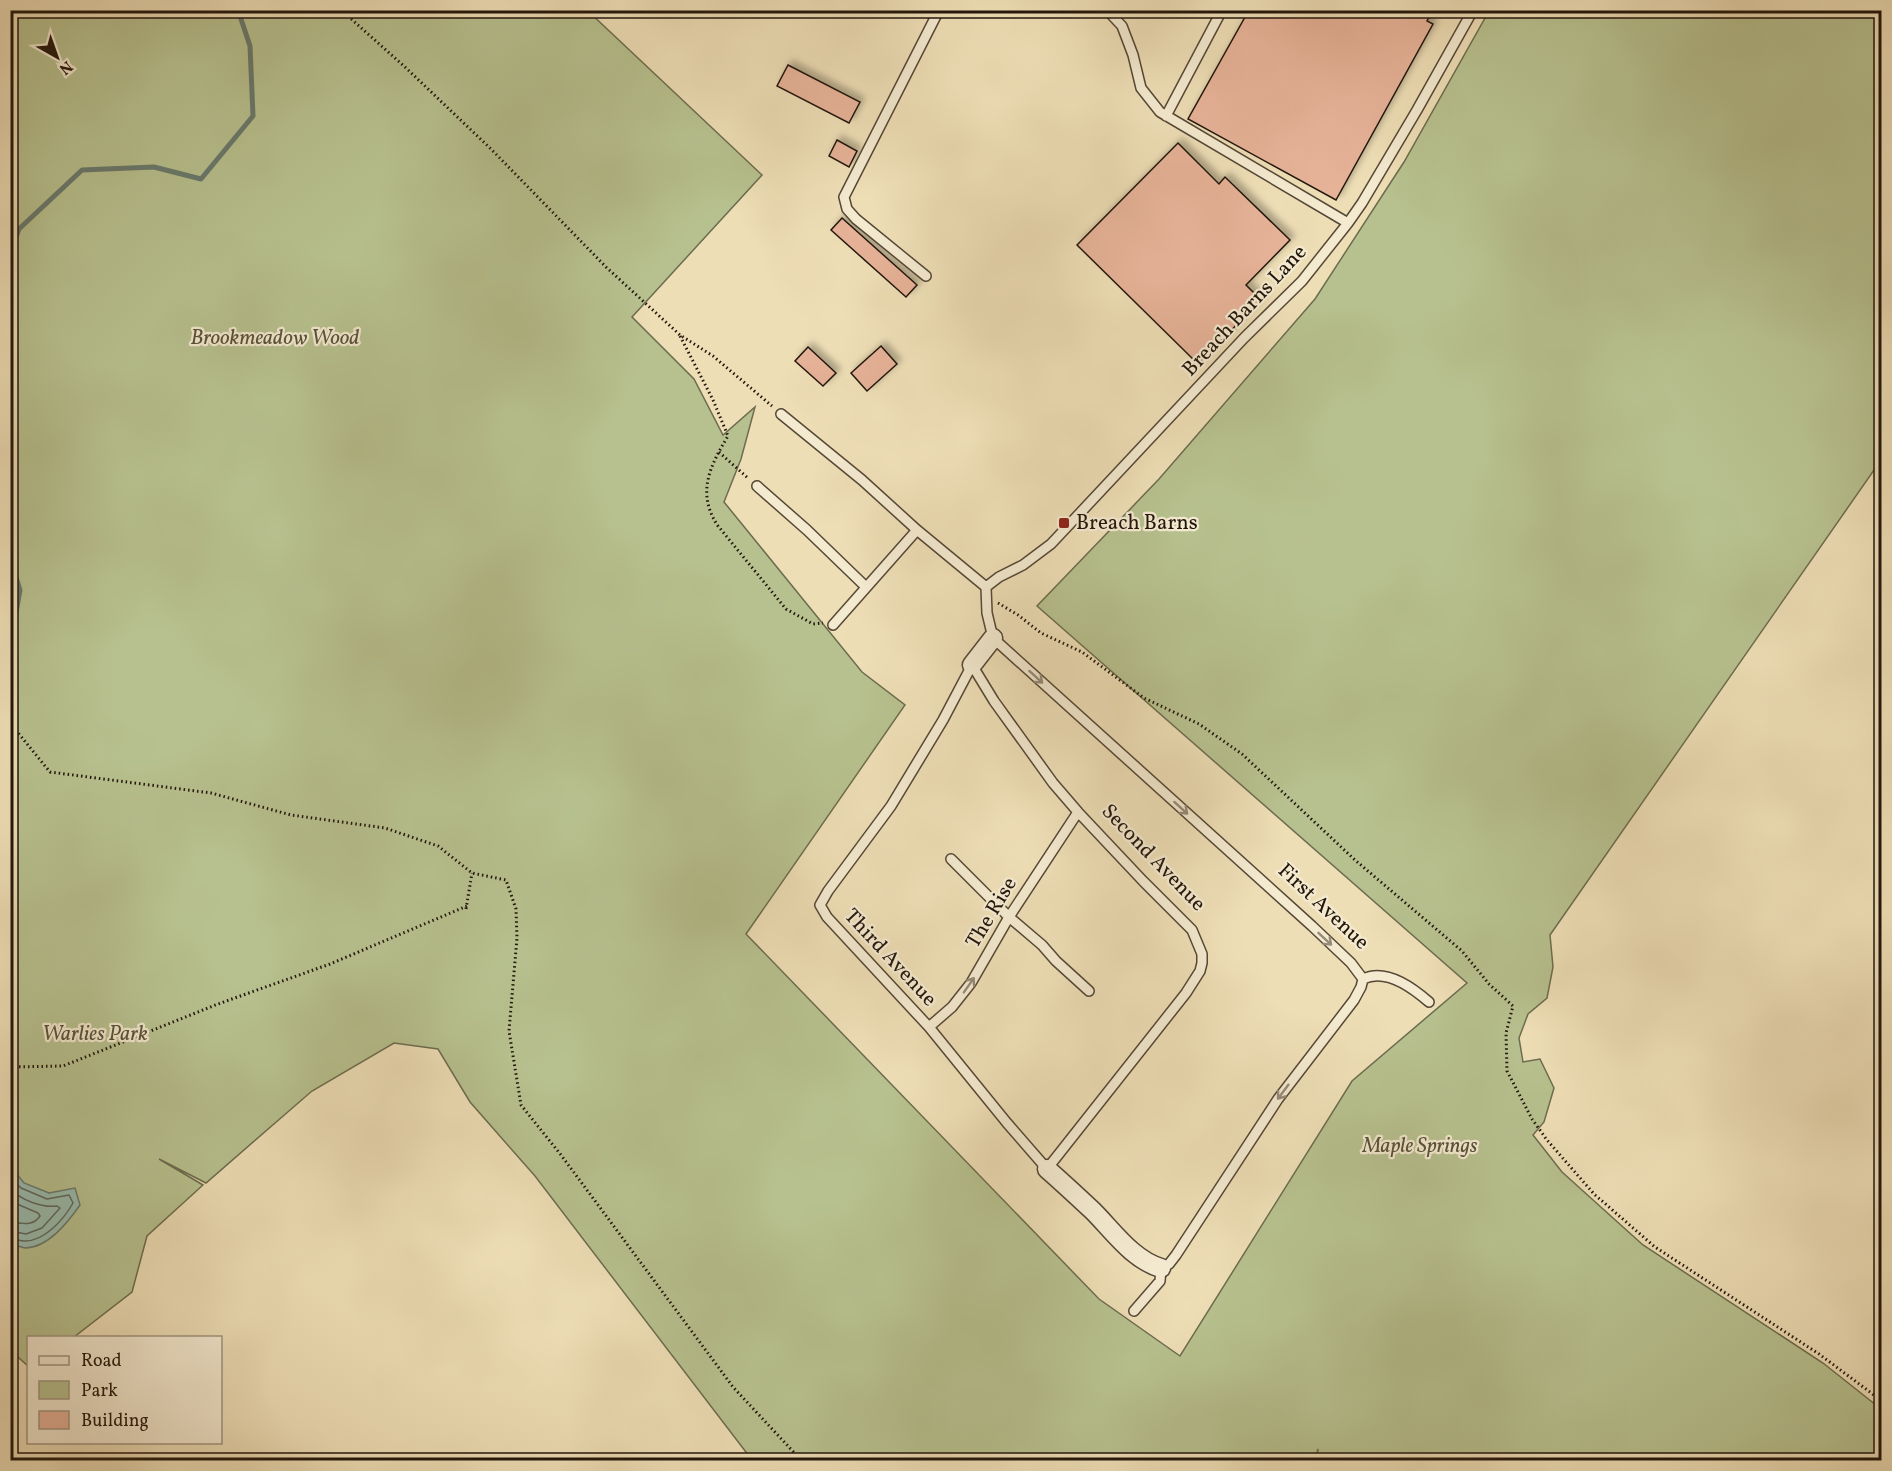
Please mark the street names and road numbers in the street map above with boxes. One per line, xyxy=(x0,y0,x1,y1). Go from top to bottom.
street label: Breach Barns Lane xyxy=(1176,239,1314,383)
street label: Second Avenue xyxy=(1094,798,1212,918)
street label: First Avenue xyxy=(1271,857,1375,957)
street label: The Rise xyxy=(959,872,1025,954)
street label: Third Avenue xyxy=(837,903,943,1013)

